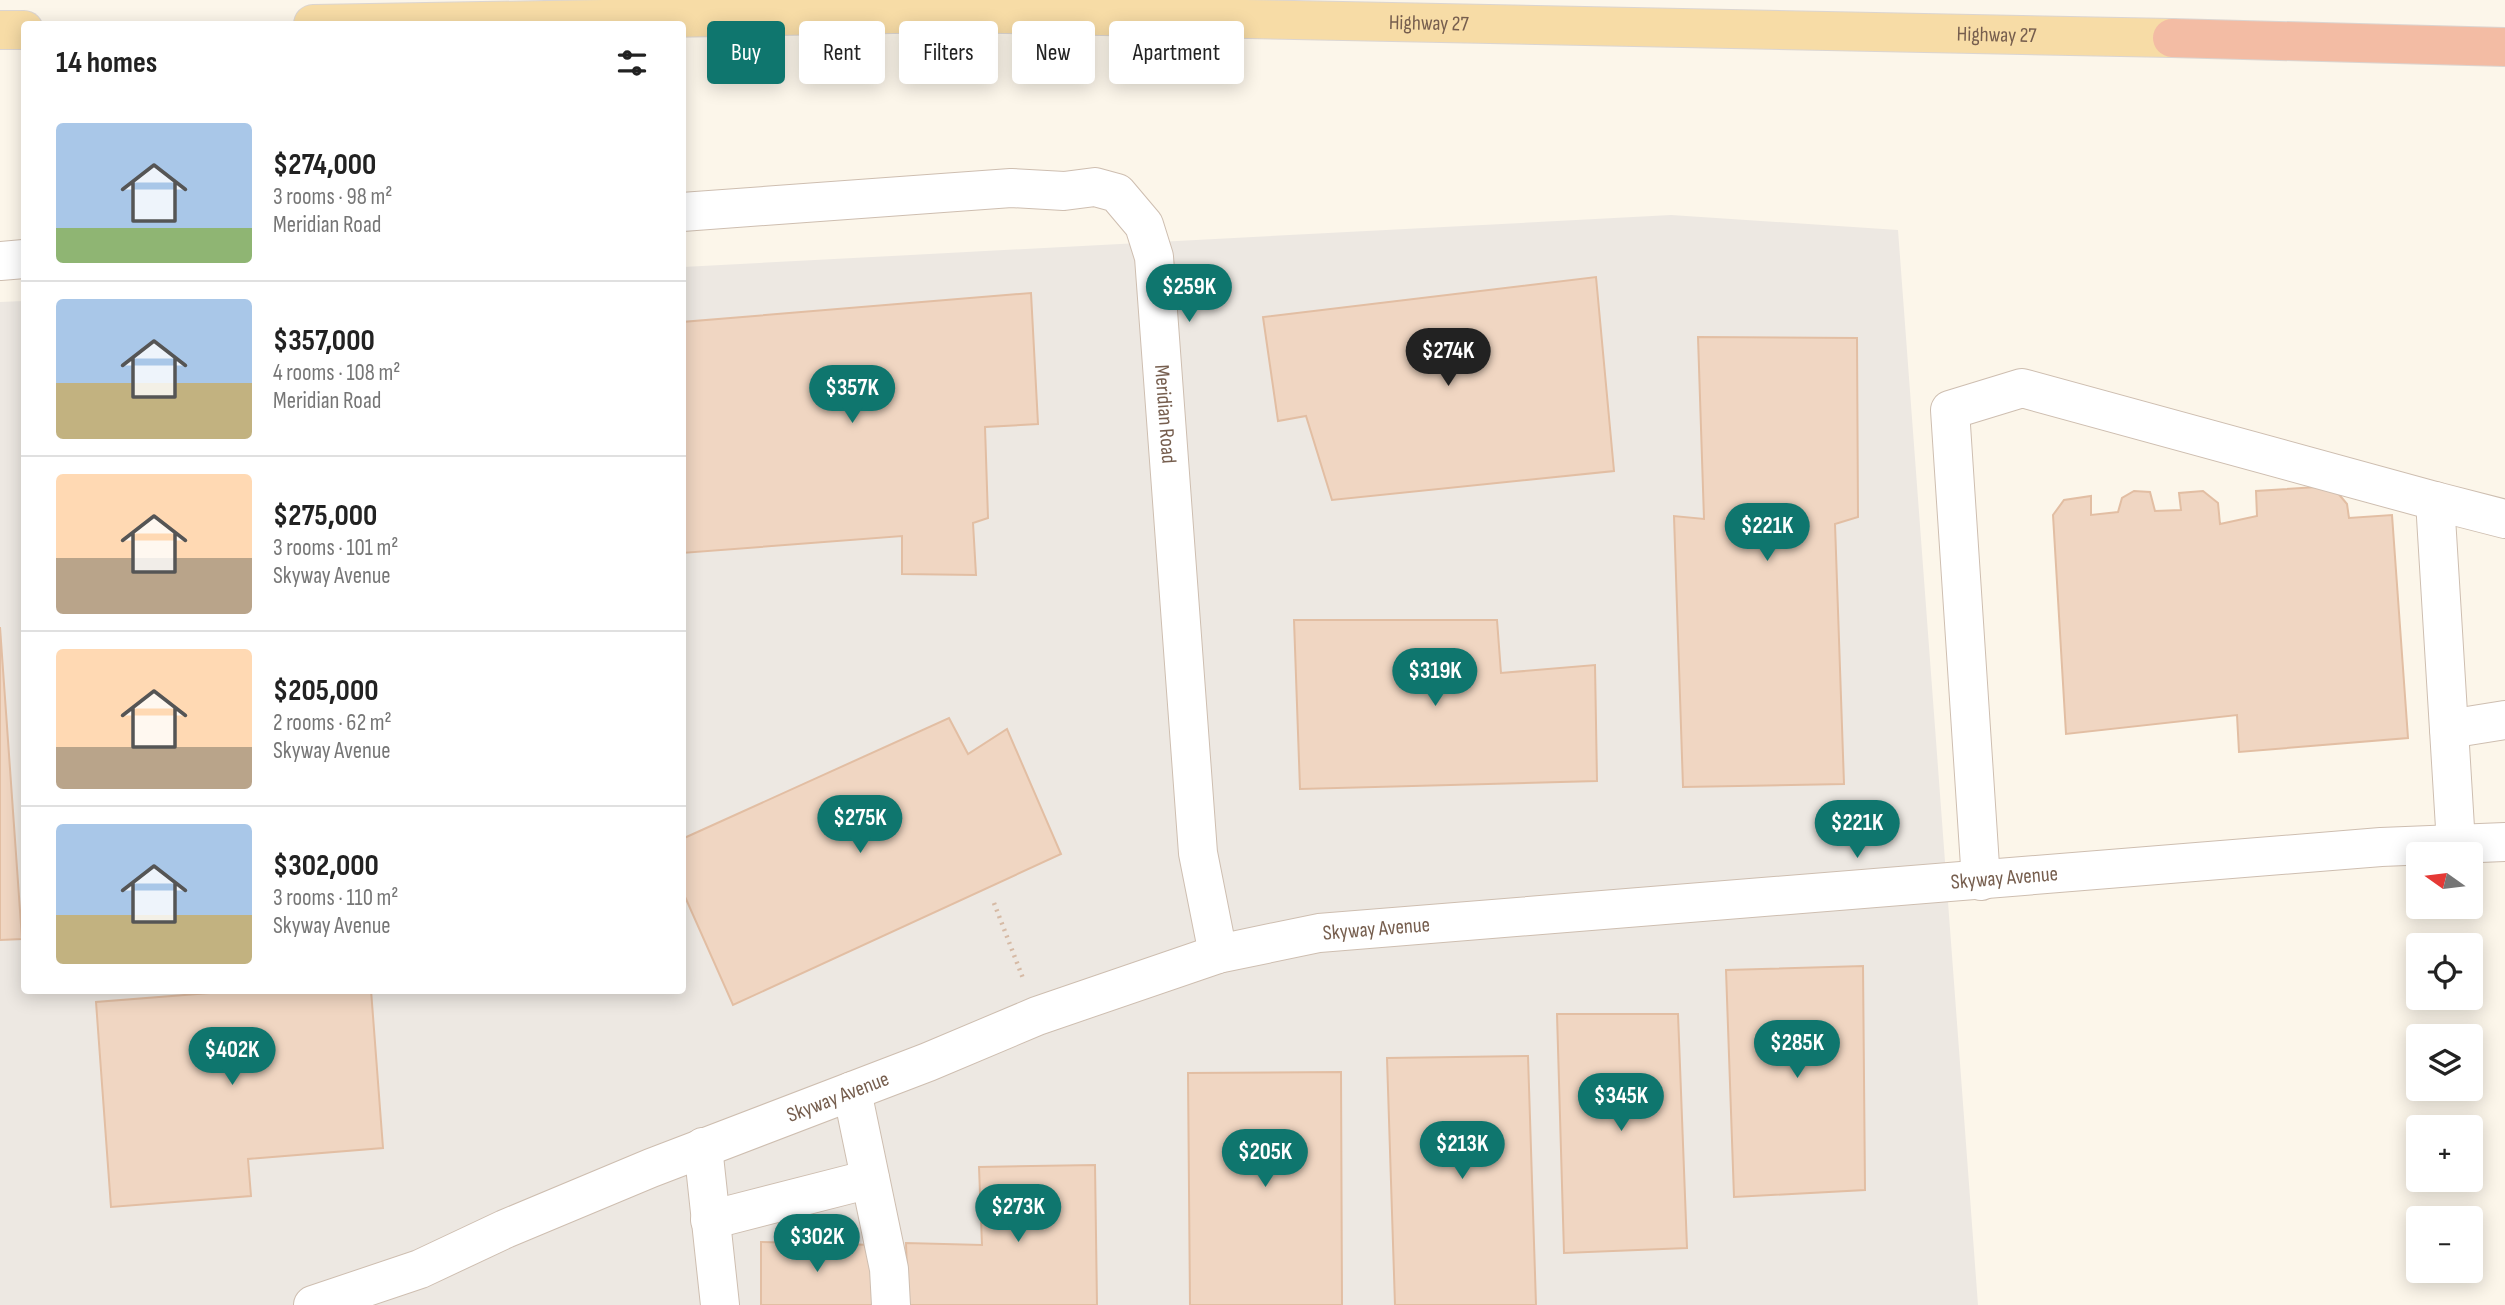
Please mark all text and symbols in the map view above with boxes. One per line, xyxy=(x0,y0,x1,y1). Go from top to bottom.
street label: Highway 27 xyxy=(1389,10,1470,37)
chip: Buy xyxy=(707,21,785,84)
chip: Rent xyxy=(799,21,885,84)
chip: Filters xyxy=(899,21,998,84)
chip: New xyxy=(1012,21,1095,84)
chip: Apartment xyxy=(1109,21,1244,84)
street label: Highway 27 xyxy=(1956,22,2038,48)
icon: filters xyxy=(613,44,651,82)
text: 14 homes xyxy=(56,45,157,81)
text: $274,000 xyxy=(273,147,376,183)
icon: home xyxy=(112,151,196,235)
text: 3 rooms · 98 m² xyxy=(273,183,392,211)
text: Meridian Road xyxy=(273,211,381,239)
pin: $259K xyxy=(1140,264,1238,324)
text: $259K xyxy=(1162,273,1216,301)
text: $357,000 xyxy=(273,323,375,359)
icon: home xyxy=(112,327,196,411)
pin: $274K xyxy=(1399,328,1497,388)
text: $274K xyxy=(1422,337,1474,365)
text: 4 rooms · 108 m² xyxy=(273,359,400,387)
street label: Meridian Road xyxy=(1149,364,1181,464)
pin: $357K xyxy=(803,366,901,425)
text: $357K xyxy=(825,374,879,402)
text: Meridian Road xyxy=(273,387,381,415)
text: $275,000 xyxy=(273,498,377,534)
icon: home xyxy=(112,502,196,586)
pin: $221K xyxy=(1718,504,1816,563)
text: $221K xyxy=(1741,512,1793,540)
text: 3 rooms · 101 m² xyxy=(273,534,398,562)
text: Skyway Avenue xyxy=(273,562,391,590)
pin: $319K xyxy=(1386,648,1484,708)
text: $319K xyxy=(1408,657,1462,685)
text: $205,000 xyxy=(273,673,378,709)
icon: home xyxy=(112,677,196,761)
text: 2 rooms · 62 m² xyxy=(273,709,392,737)
text: Skyway Avenue xyxy=(273,737,391,765)
pin: $275K xyxy=(811,796,909,855)
pin: $221K xyxy=(1808,800,1906,860)
text: $275K xyxy=(833,804,887,832)
text: $221K xyxy=(1831,809,1883,837)
north arrow xyxy=(2406,842,2483,919)
map controls xyxy=(2406,842,2483,1283)
text: $302,000 xyxy=(273,848,379,884)
icon: home xyxy=(112,852,196,936)
street label: Skyway Avenue xyxy=(1950,861,2059,895)
text: 3 rooms · 110 m² xyxy=(273,884,398,912)
text: Skyway Avenue xyxy=(273,912,391,940)
street label: Skyway Avenue xyxy=(1322,912,1431,946)
button: locate xyxy=(2406,933,2483,1010)
pin: $285K xyxy=(1748,1020,1846,1080)
button: layers xyxy=(2406,1024,2483,1101)
pin: $402K xyxy=(183,1028,281,1087)
text: $285K xyxy=(1770,1029,1824,1057)
text: $402K xyxy=(205,1036,259,1064)
street label: Skyway Avenue xyxy=(783,1066,893,1128)
pin: $345K xyxy=(1572,1074,1670,1133)
text: $345K xyxy=(1594,1082,1648,1110)
button: + xyxy=(2406,1115,2483,1192)
pin: $213K xyxy=(1413,1122,1511,1181)
pin: $205K xyxy=(1216,1130,1314,1189)
text: $213K xyxy=(1436,1130,1488,1158)
text: $205K xyxy=(1238,1138,1292,1166)
pin: $273K xyxy=(969,1184,1067,1244)
text: $273K xyxy=(991,1193,1045,1221)
button: − xyxy=(2406,1206,2483,1283)
pin: $302K xyxy=(768,1214,866,1274)
text: $302K xyxy=(790,1223,844,1251)

